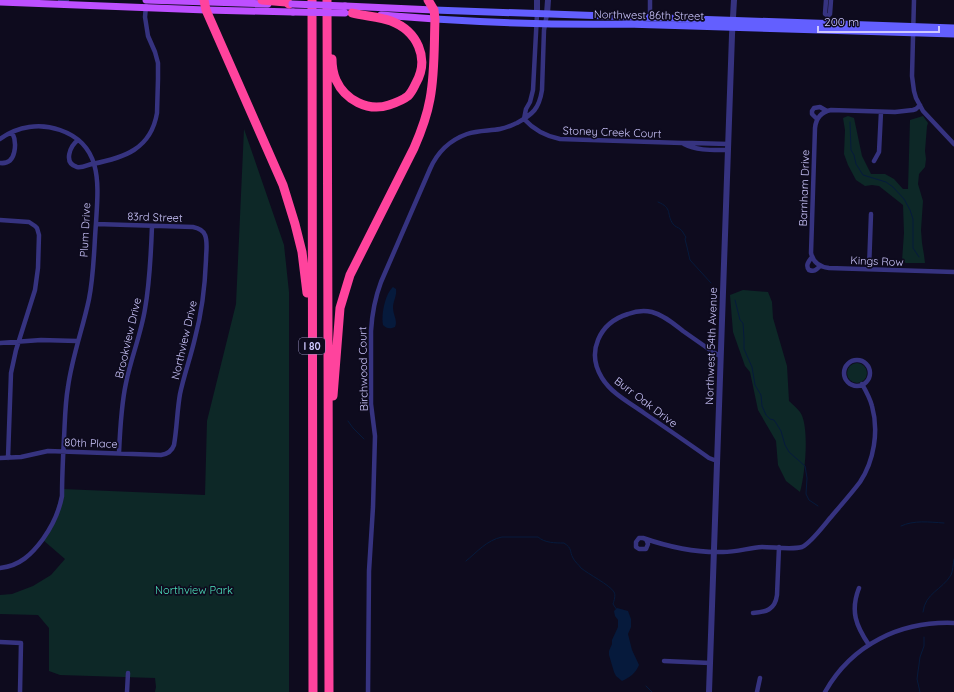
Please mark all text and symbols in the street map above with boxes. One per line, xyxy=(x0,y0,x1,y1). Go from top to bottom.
street label: Northwest 86th Street xyxy=(594,7,704,23)
scale bar xyxy=(818,8,939,34)
text: 200 m xyxy=(824,14,859,29)
street label: Stoney Creek Court xyxy=(562,123,662,141)
street label: Barnham Drive xyxy=(796,149,812,227)
street label: Plum Drive xyxy=(77,202,93,258)
street label: 83rd Street xyxy=(127,209,183,225)
street label: Kings Row xyxy=(850,253,904,269)
street label: Northwest 54th Avenue xyxy=(702,287,720,405)
street label: Brookview Drive xyxy=(112,296,144,380)
street label: Northview Drive xyxy=(168,299,200,381)
street label: Birchwood Court xyxy=(355,326,371,411)
road number: I 80 xyxy=(299,338,325,354)
street label: Burr Oak Drive xyxy=(612,374,680,430)
street label: 80th Place xyxy=(64,435,118,451)
park label: Northview Park xyxy=(155,583,233,597)

